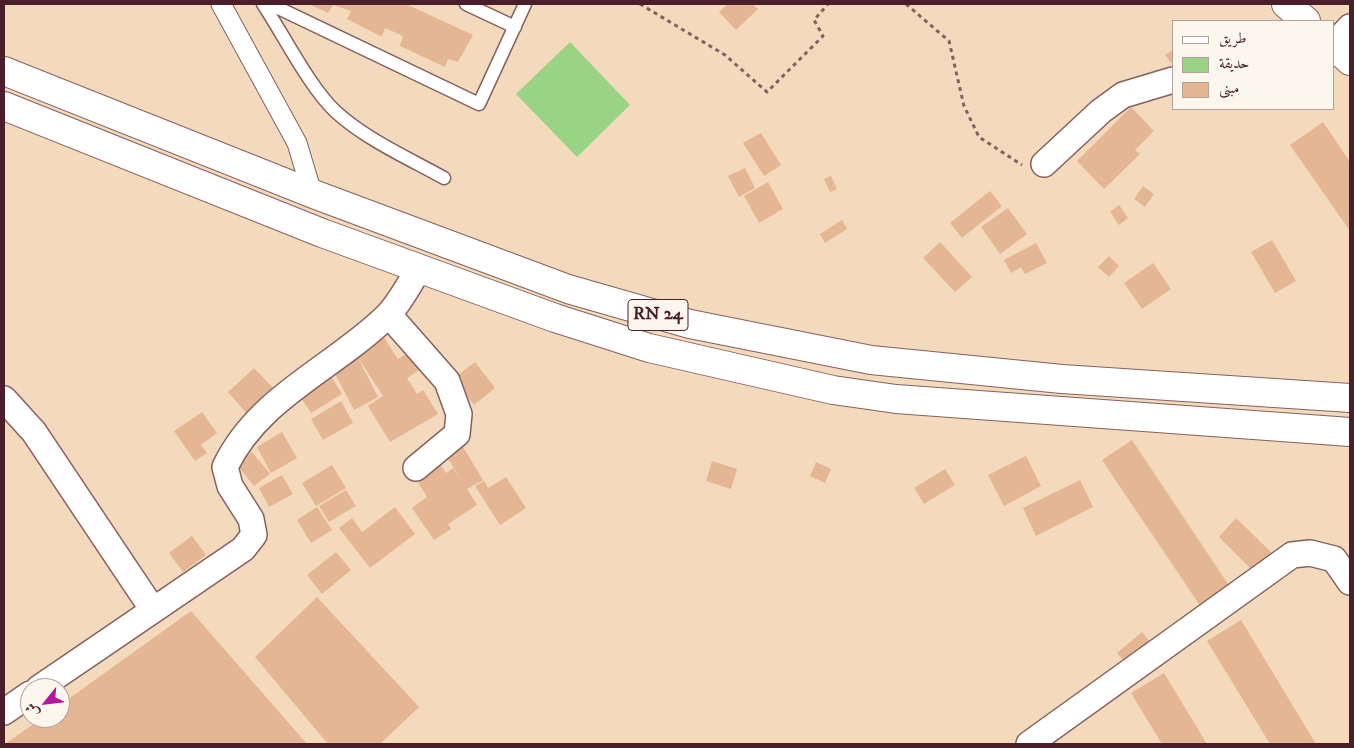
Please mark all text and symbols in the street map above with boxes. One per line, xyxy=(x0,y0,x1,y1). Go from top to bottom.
legend xyxy=(1172,20,1334,110)
text: طريق xyxy=(1219,29,1246,48)
text: حديقة xyxy=(1219,54,1249,73)
text: مبنى xyxy=(1219,79,1239,98)
road number: RN 24 xyxy=(628,300,688,330)
north arrow xyxy=(20,678,70,728)
text: ش xyxy=(22,699,44,720)

